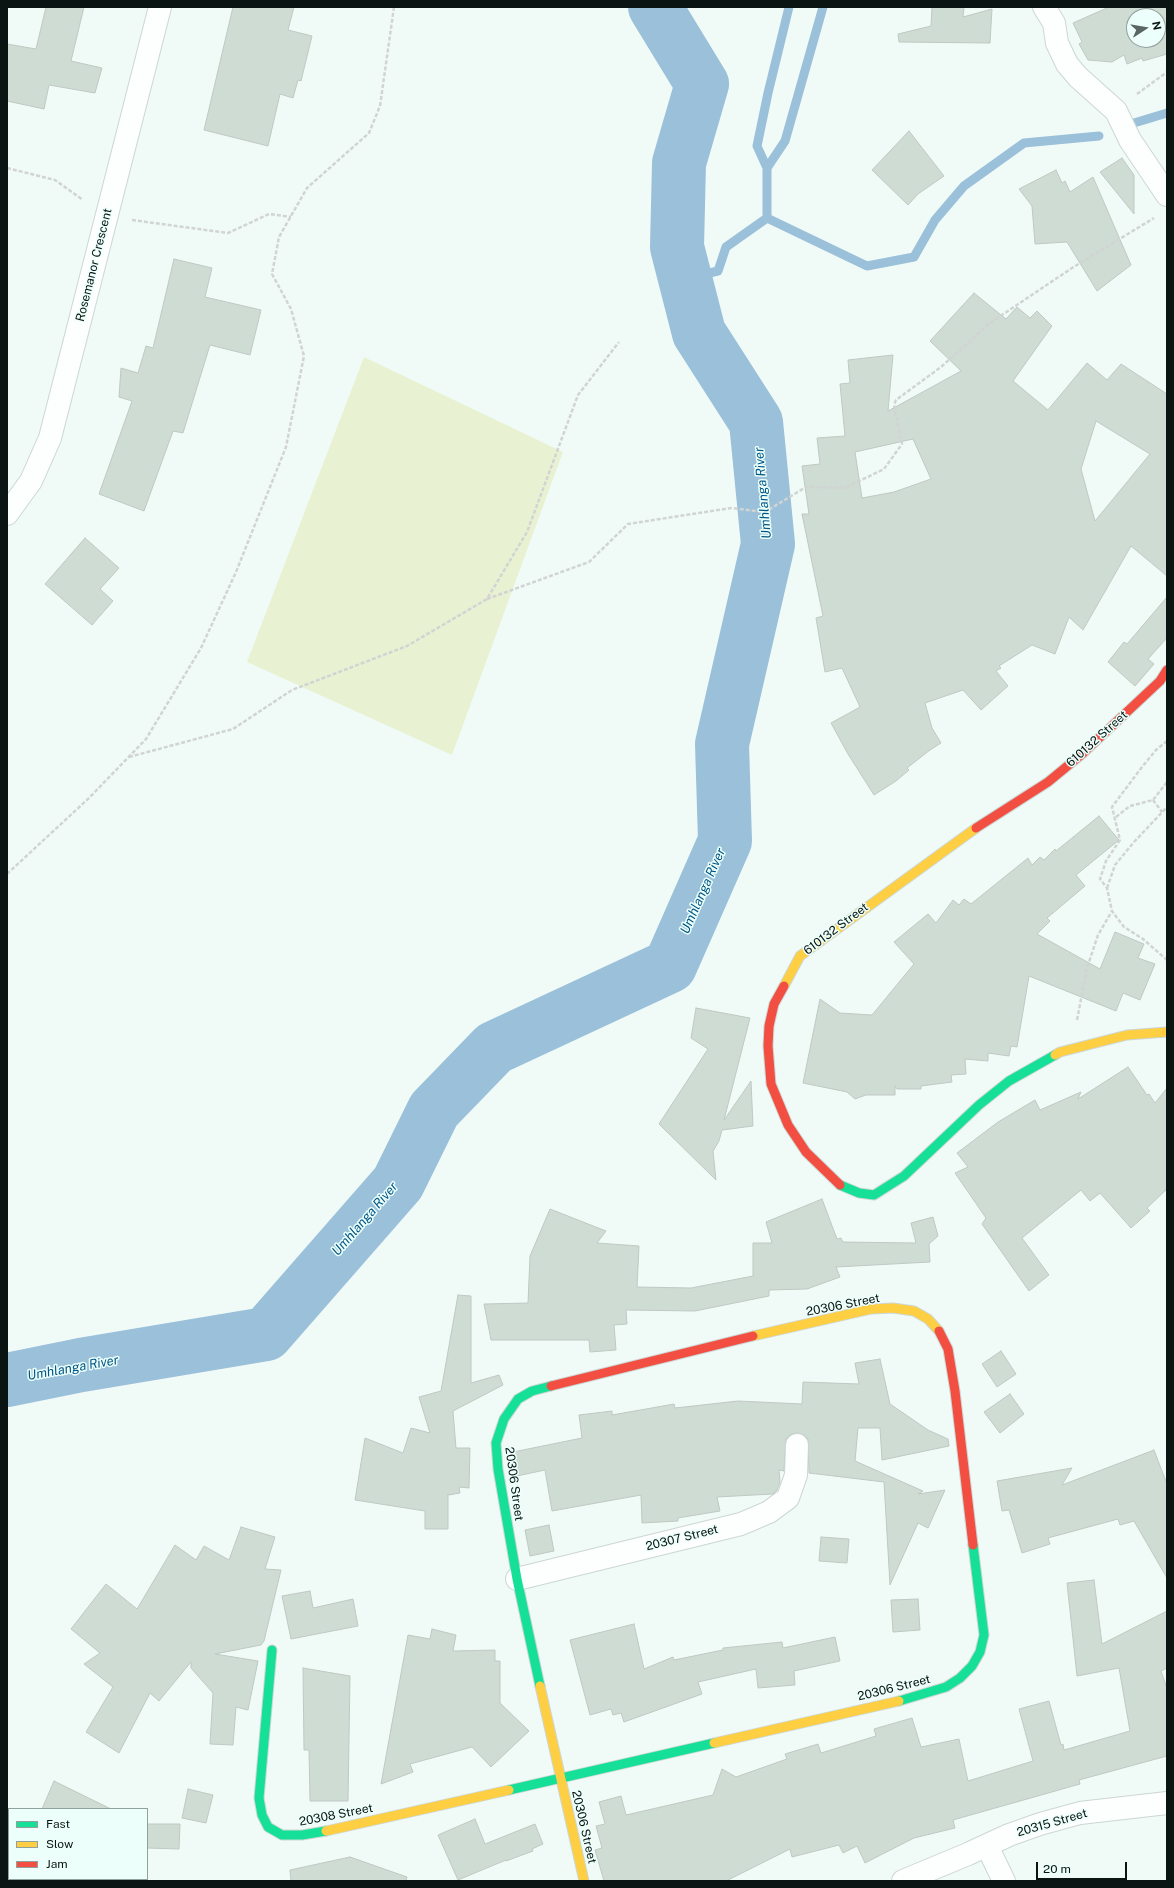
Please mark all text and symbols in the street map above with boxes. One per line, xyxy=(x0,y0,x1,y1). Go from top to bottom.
north arrow xyxy=(1126,8,1166,48)
text: N xyxy=(1150,20,1164,31)
street label: Rosemanor Crescent xyxy=(73,207,115,323)
water label: Umhlanga River xyxy=(751,446,775,540)
street label: 610132 Street xyxy=(1063,708,1131,770)
water label: Umhlanga River xyxy=(677,846,729,936)
street label: 610132 Street xyxy=(801,900,871,958)
water label: Umhlanga River xyxy=(329,1179,401,1259)
street label: 20306 Street xyxy=(805,1291,881,1319)
water label: Umhlanga River xyxy=(26,1352,120,1384)
street label: 20306 Street xyxy=(502,1446,526,1522)
street label: 20307 Street xyxy=(644,1522,720,1554)
street label: 20306 Street xyxy=(856,1672,932,1704)
street label: 20306 Street xyxy=(569,1789,599,1865)
street label: 20308 Street xyxy=(298,1801,374,1829)
street label: 20315 Street xyxy=(1015,1806,1089,1840)
legend xyxy=(8,1808,148,1880)
text: Fast xyxy=(46,1817,70,1831)
text: Slow xyxy=(46,1837,73,1851)
scale bar xyxy=(1038,1854,1129,1880)
text: Jam xyxy=(46,1857,68,1871)
text: 20 m xyxy=(1043,1862,1071,1876)

